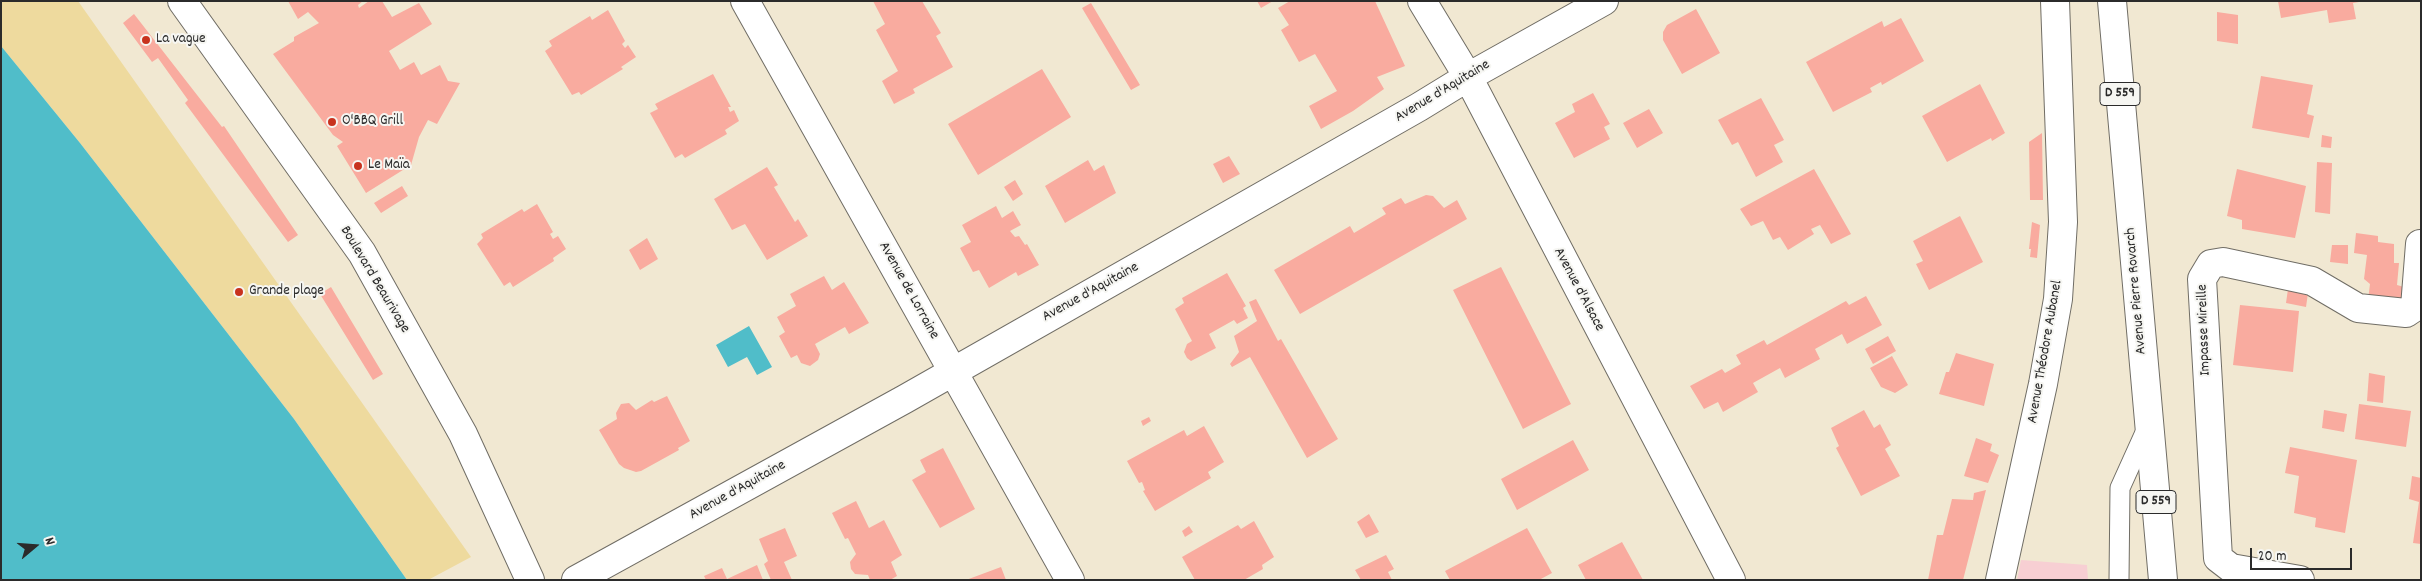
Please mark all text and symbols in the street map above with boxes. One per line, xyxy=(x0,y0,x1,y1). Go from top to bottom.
place label: La vague xyxy=(156,31,206,49)
marker: La vague xyxy=(140,34,152,46)
street label: Avenue d'Aquitaine xyxy=(1392,57,1494,127)
road number: D 559 xyxy=(2100,82,2140,106)
place label: O'BBQ Grill xyxy=(342,113,403,131)
marker: O'BBQ Grill xyxy=(326,116,338,128)
place label: Le Maïa xyxy=(368,157,410,175)
marker: Le Maïa xyxy=(352,160,364,172)
street label: Boulevard Beaurivage xyxy=(335,223,413,337)
street label: Avenue Pierre Rovarch xyxy=(2122,227,2152,355)
street label: Avenue de Lorraine xyxy=(874,239,942,343)
street label: Avenue d'Alsace xyxy=(1548,245,1608,335)
street label: Avenue d'Aquitaine xyxy=(1040,259,1142,327)
street label: Avenue Théodore Aubanel xyxy=(2025,279,2067,425)
place label: Grande plage xyxy=(249,283,324,301)
street label: Impasse Mireille xyxy=(2194,284,2216,376)
marker: Grande plage xyxy=(233,286,245,298)
street label: Avenue d'Aquitaine xyxy=(687,457,789,525)
road number: D 559 xyxy=(2136,491,2176,514)
north arrow xyxy=(10,521,60,571)
text: N xyxy=(39,535,60,548)
scale bar xyxy=(2252,538,2354,570)
text: 20 m xyxy=(2258,546,2286,568)

